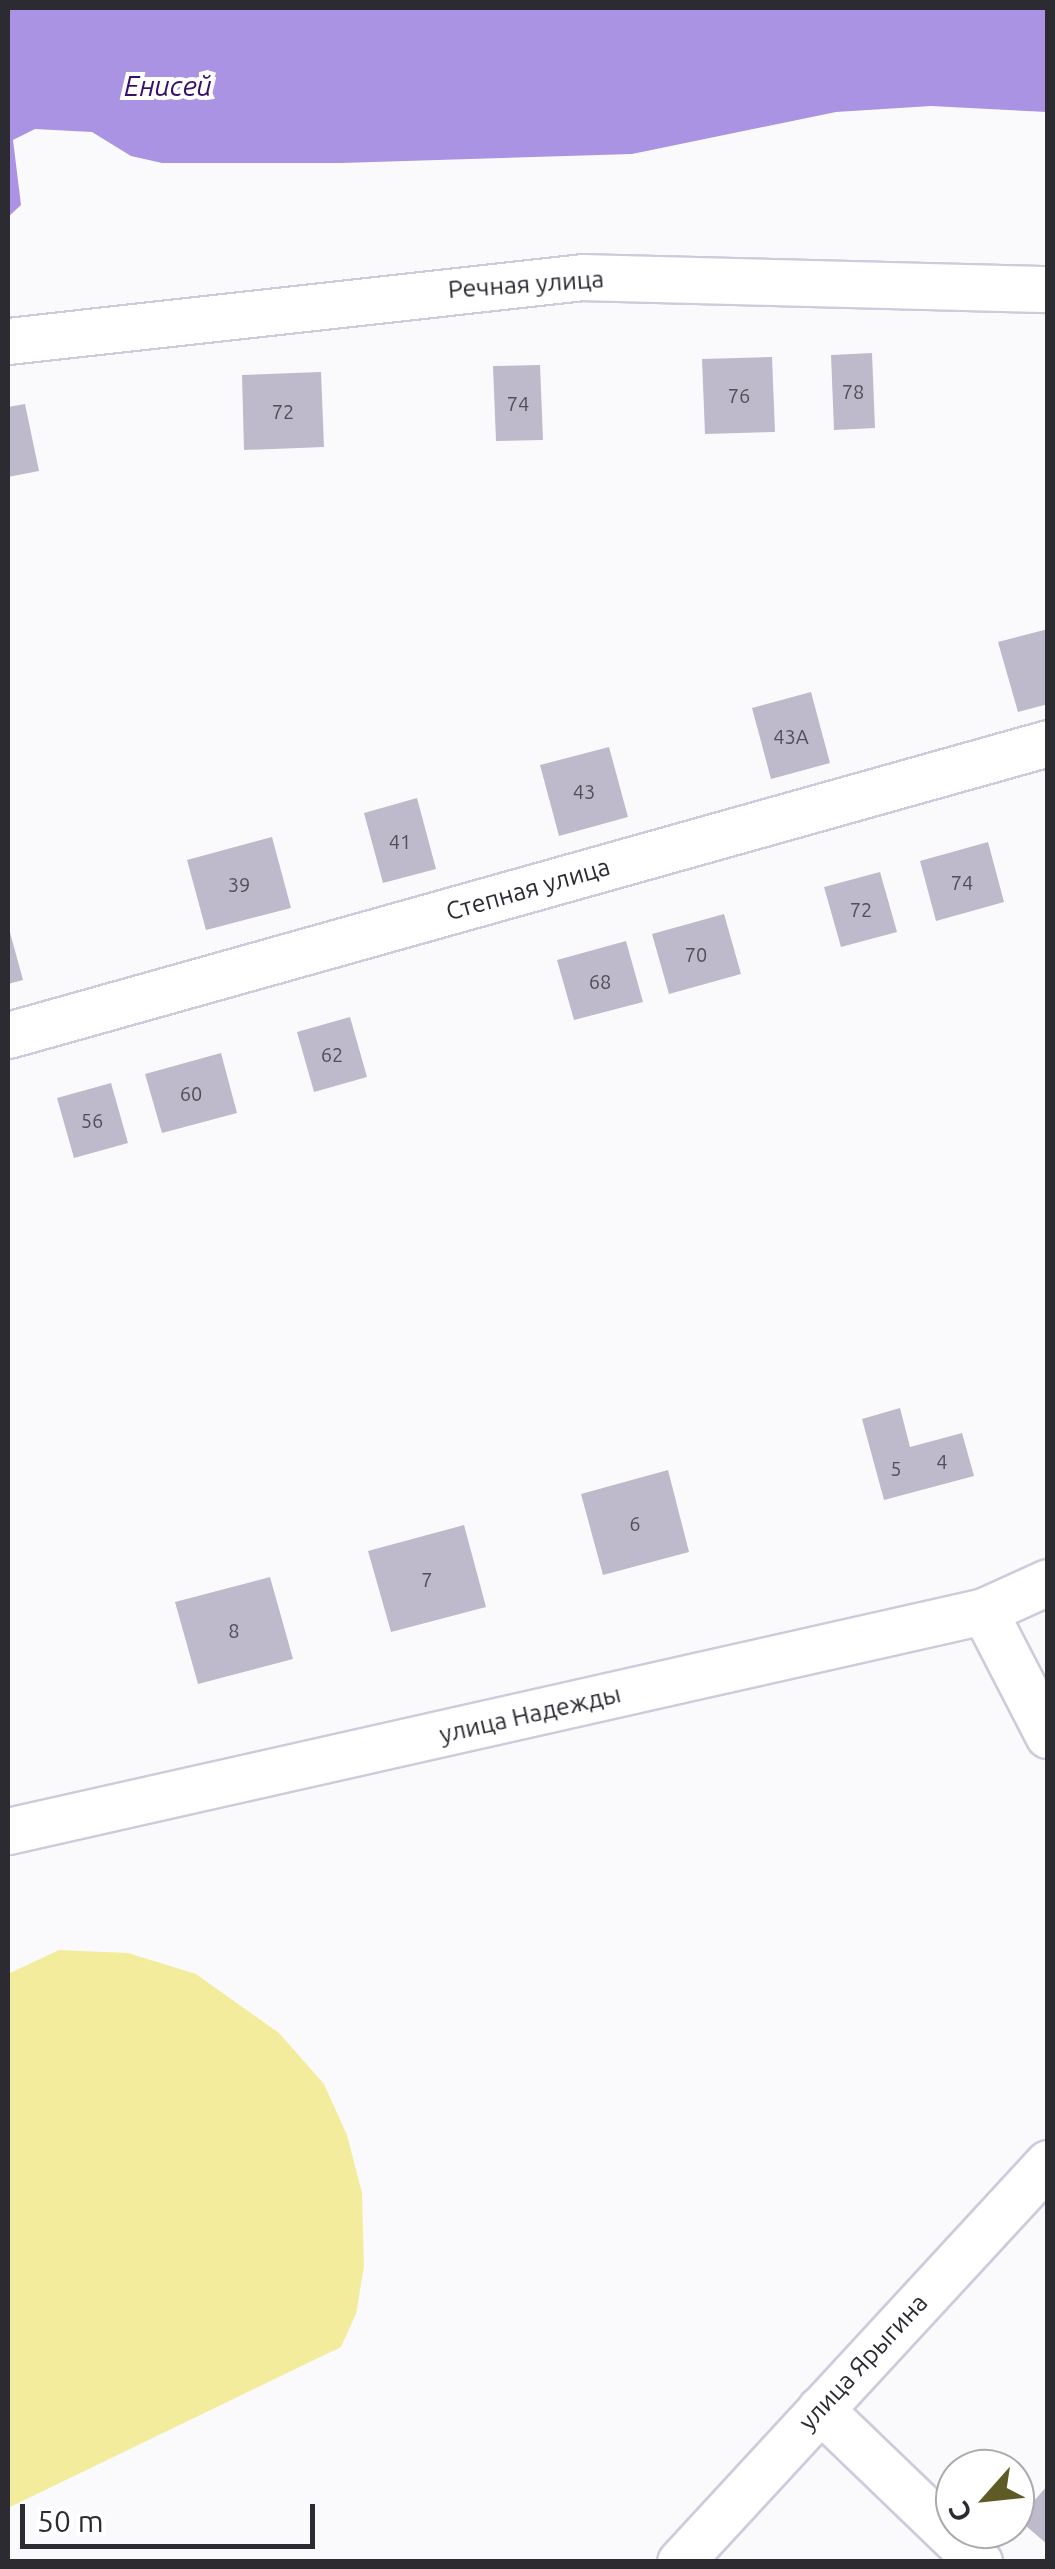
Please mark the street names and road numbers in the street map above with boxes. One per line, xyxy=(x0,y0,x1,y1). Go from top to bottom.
street label: Речная улица xyxy=(447,264,605,304)
street label: Степная улица xyxy=(443,851,613,927)
street label: улица Надежды xyxy=(436,1679,624,1749)
street label: улица Ярыгина xyxy=(792,2288,934,2436)

